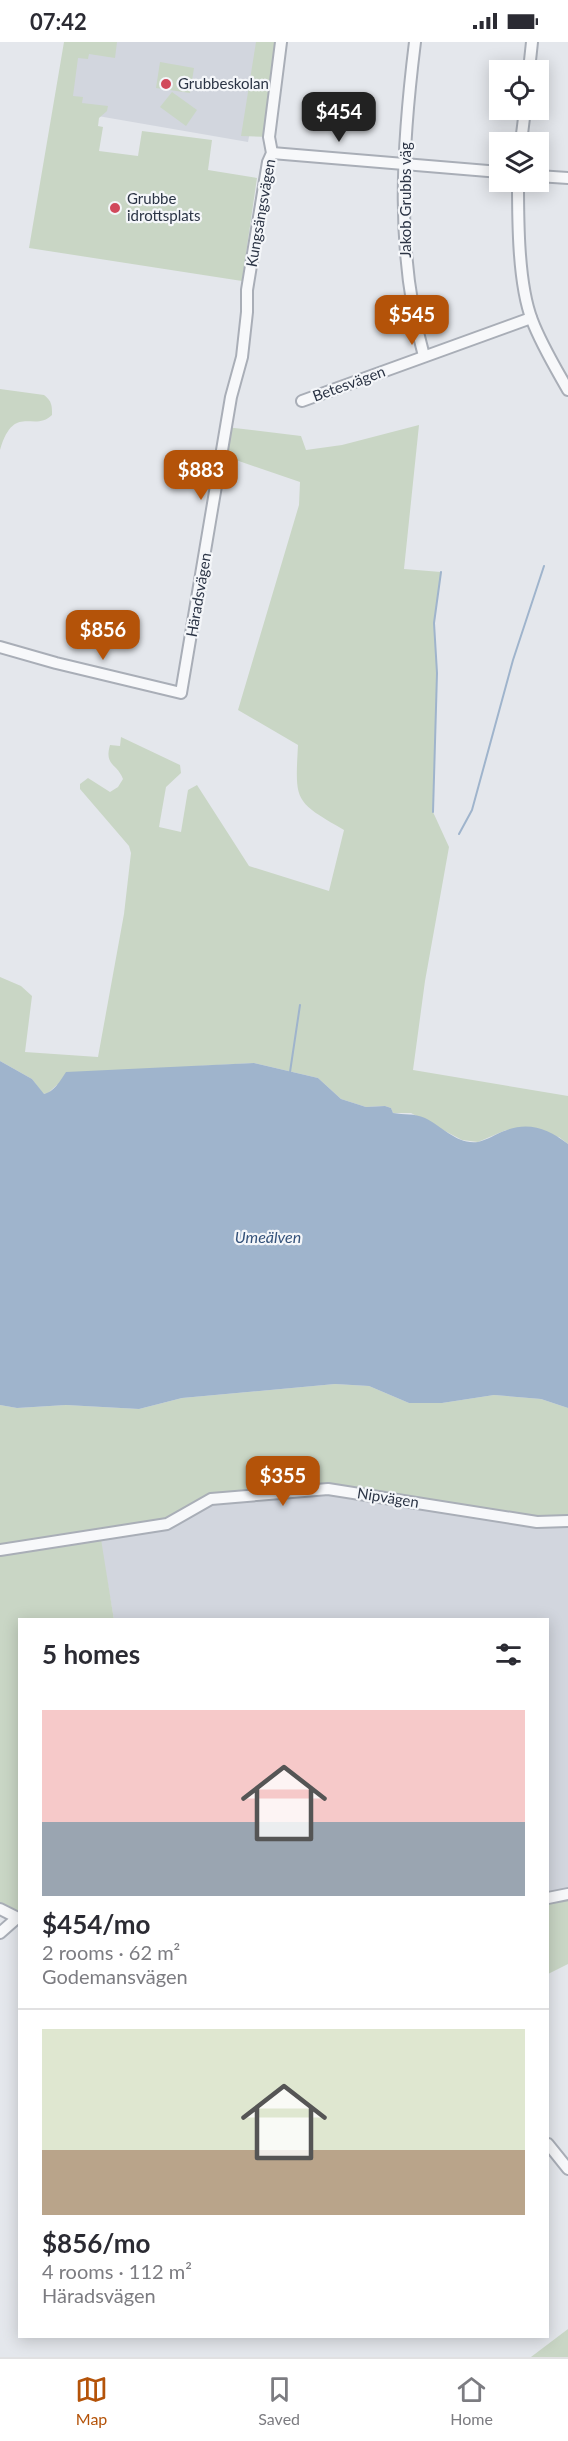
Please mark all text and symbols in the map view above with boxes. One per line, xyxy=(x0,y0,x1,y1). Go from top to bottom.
text: 07:42 xyxy=(30,8,87,35)
map controls xyxy=(489,60,549,192)
button: locate xyxy=(489,60,549,120)
place label: Grubbeskolan xyxy=(178,74,269,92)
marker: Grubbeskolan xyxy=(159,77,173,91)
pin: $454 xyxy=(303,92,375,143)
text: $454 xyxy=(316,99,362,123)
button: layers xyxy=(489,132,549,192)
street label: Jakob Grubbs väg xyxy=(396,142,414,258)
street label: Kungsängsvägen xyxy=(242,157,278,268)
place label: Grubbe idrottsplats xyxy=(127,189,200,224)
marker: Grubbe idrottsplats xyxy=(108,201,122,215)
pin: $545 xyxy=(376,295,448,346)
text: $545 xyxy=(389,302,435,326)
street label: Betesvägen xyxy=(310,362,387,405)
pin: $883 xyxy=(165,450,237,501)
text: $883 xyxy=(178,457,224,481)
street label: Häradsvägen xyxy=(182,551,214,638)
pin: $856 xyxy=(67,610,139,661)
text: $856 xyxy=(80,617,126,641)
water label: Umeälven xyxy=(235,1227,301,1246)
pin: $355 xyxy=(247,1456,319,1507)
text: $355 xyxy=(260,1463,306,1487)
street label: Nipvägen xyxy=(356,1483,420,1511)
text: 5 homes xyxy=(42,1638,140,1670)
icon: filters xyxy=(492,1638,525,1671)
icon: home xyxy=(230,1749,338,1857)
text: $454/mo xyxy=(42,1908,150,1940)
text: 2 rooms · 62 m² xyxy=(42,1940,180,1964)
text: Godemansvägen xyxy=(42,1964,188,1988)
icon: home xyxy=(230,2068,338,2176)
text: $856/mo xyxy=(42,2227,150,2259)
text: 4 rooms · 112 m² xyxy=(42,2259,192,2283)
text: Häradsvägen xyxy=(42,2283,156,2307)
tab: Map xyxy=(75,2373,108,2428)
tab: Saved xyxy=(258,2373,300,2428)
tab: Home xyxy=(450,2373,493,2428)

